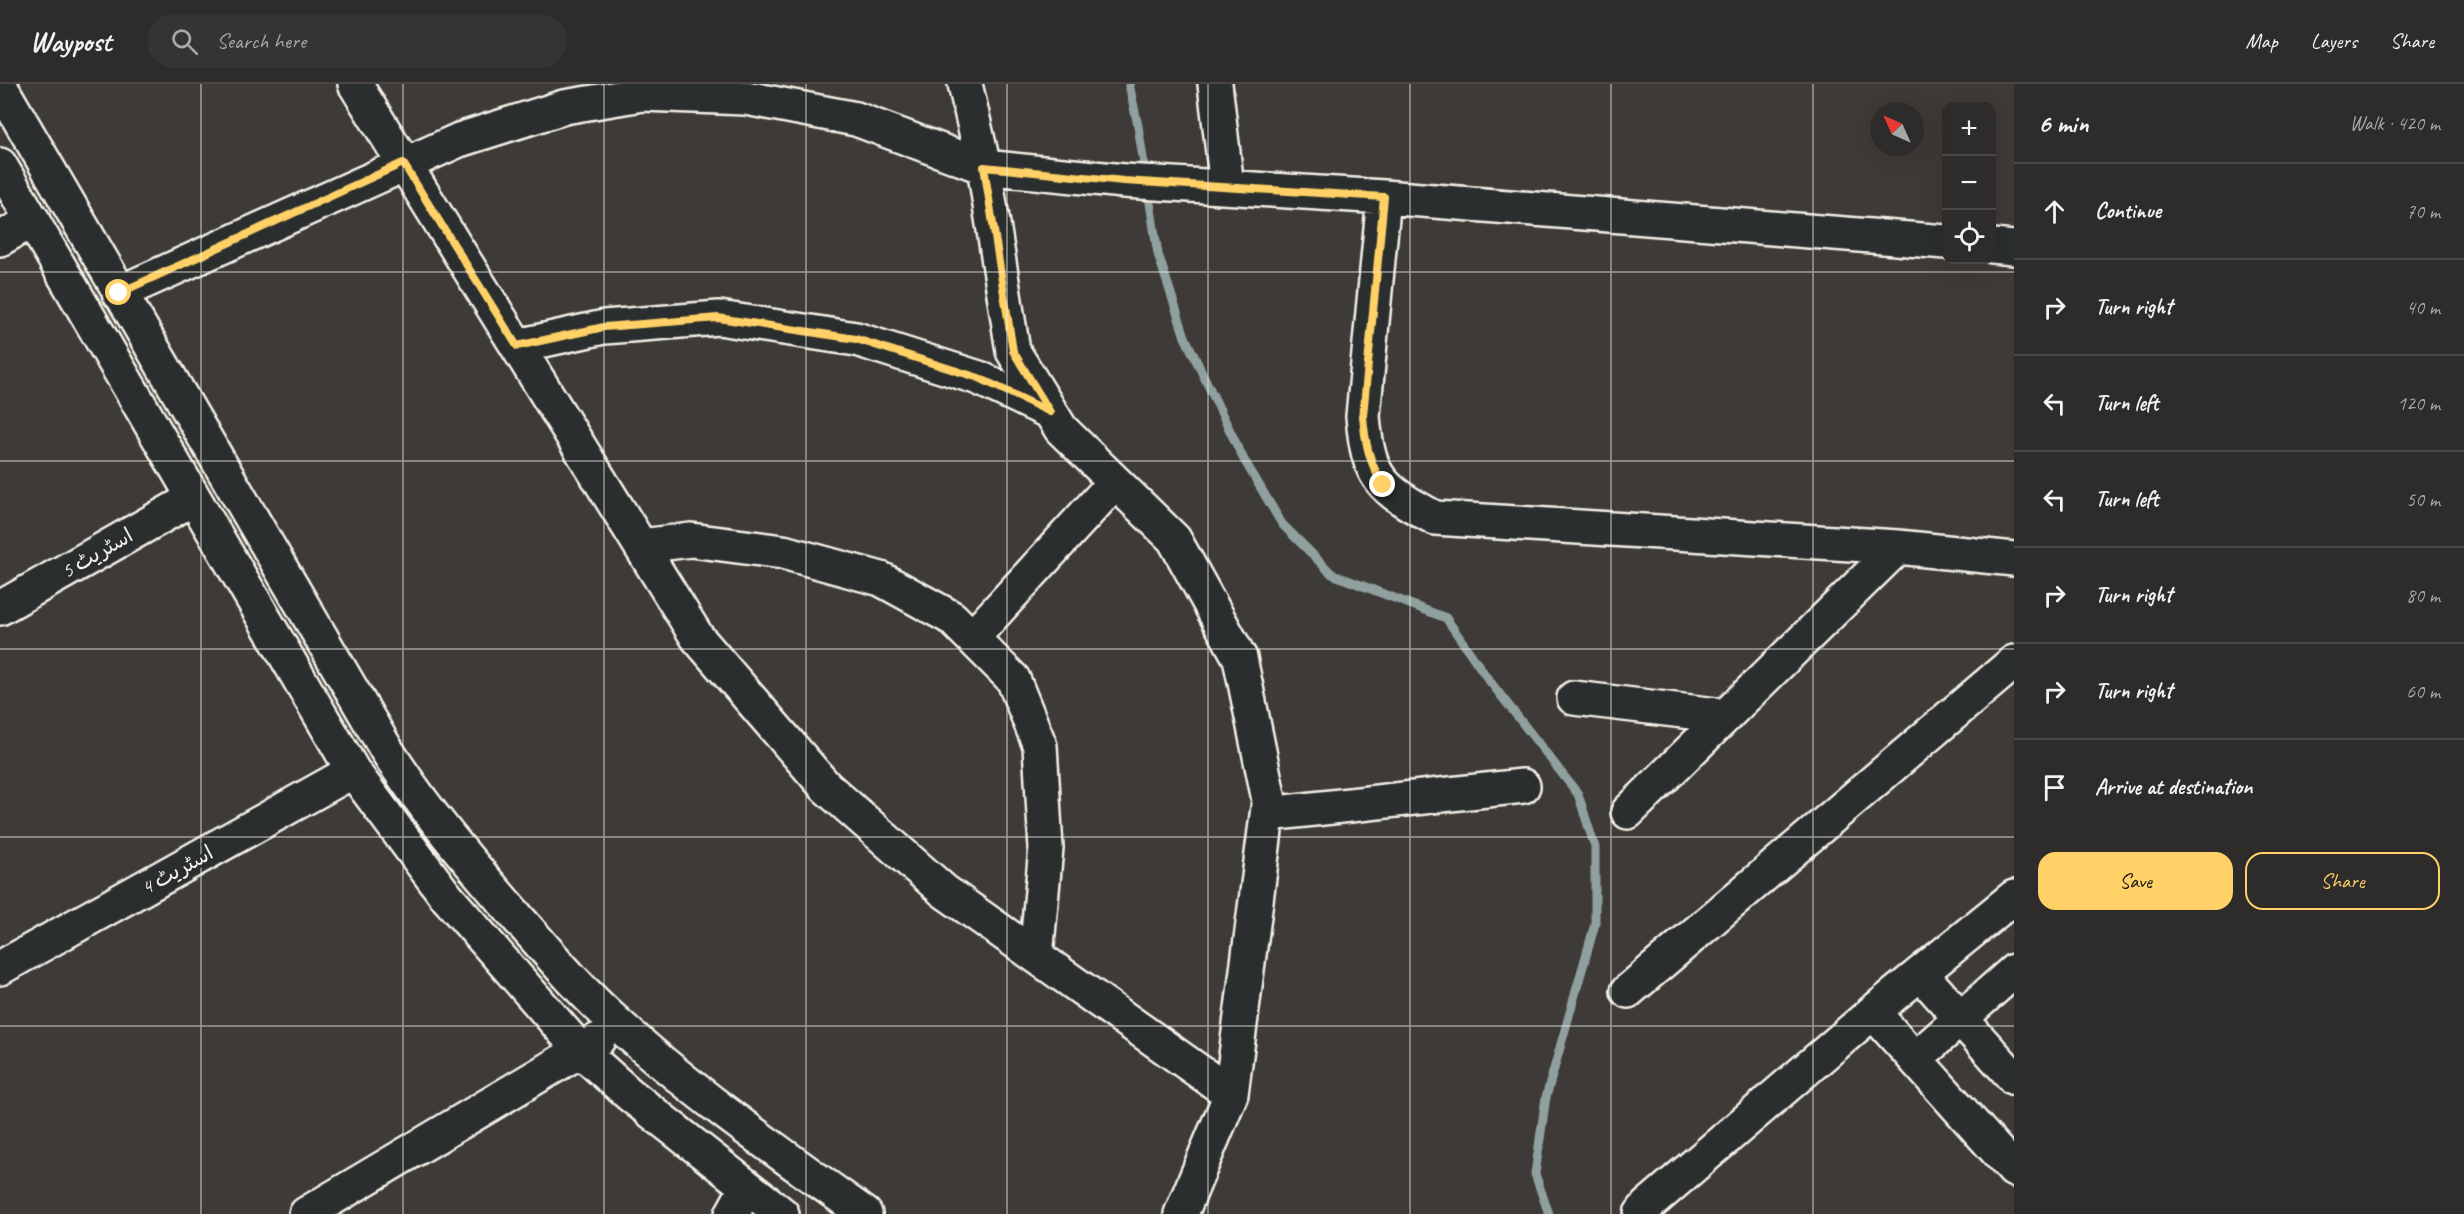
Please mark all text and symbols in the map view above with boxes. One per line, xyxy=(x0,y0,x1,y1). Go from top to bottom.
search box xyxy=(147,14,567,68)
text: Waypost xyxy=(30,24,111,59)
icon: search xyxy=(168,25,201,58)
text: Search here xyxy=(216,27,306,55)
text: Map xyxy=(2245,28,2278,54)
text: Layers xyxy=(2311,28,2357,54)
text: Share xyxy=(2390,28,2434,54)
north arrow xyxy=(1870,102,1924,156)
map controls xyxy=(1942,102,1996,264)
button: + xyxy=(1942,102,1996,156)
text: 6 min xyxy=(2038,107,2088,140)
text: Walk · 420 m xyxy=(2350,111,2440,136)
button: − xyxy=(1942,156,1996,210)
icon: ahead xyxy=(2038,195,2071,228)
text: Continue xyxy=(2095,197,2161,225)
text: 70 m xyxy=(2406,199,2440,224)
button: locate xyxy=(1942,210,1996,264)
route start xyxy=(105,279,131,305)
icon: right xyxy=(2038,291,2071,324)
text: Turn right xyxy=(2095,293,2172,321)
text: 40 m xyxy=(2406,295,2440,320)
icon: left xyxy=(2038,387,2071,420)
text: Turn left xyxy=(2095,389,2159,417)
text: 120 m xyxy=(2397,391,2440,416)
route end xyxy=(1369,471,1395,497)
icon: left xyxy=(2038,483,2071,516)
text: Turn left xyxy=(2095,485,2159,513)
text: 50 m xyxy=(2406,487,2440,512)
street label: اسٹریٹ 5 xyxy=(56,522,138,584)
icon: right xyxy=(2038,579,2071,612)
text: Turn right xyxy=(2095,581,2172,609)
text: 80 m xyxy=(2406,583,2440,608)
icon: right xyxy=(2038,675,2071,708)
text: Turn right xyxy=(2095,677,2172,705)
text: 60 m xyxy=(2406,679,2440,704)
icon: arrive xyxy=(2038,771,2071,804)
text: Arrive at destination xyxy=(2095,773,2252,801)
street label: اسٹریٹ 4 xyxy=(136,840,218,900)
button: Save xyxy=(2038,852,2233,910)
button: Share xyxy=(2245,852,2440,910)

